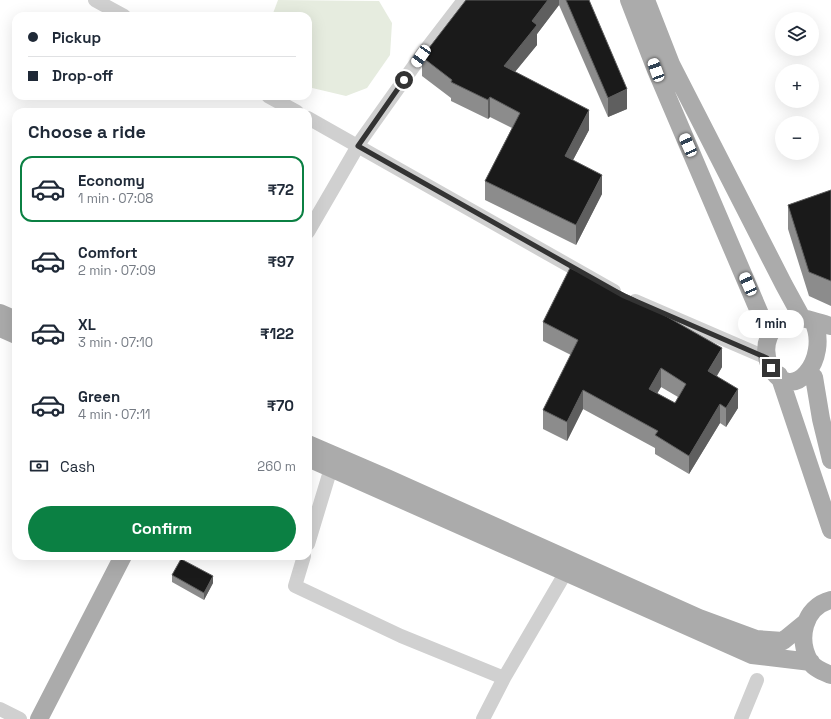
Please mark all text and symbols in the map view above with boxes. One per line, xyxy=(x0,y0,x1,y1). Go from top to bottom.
map controls xyxy=(775,12,819,160)
button: layers xyxy=(775,12,819,56)
text: Pickup xyxy=(52,28,101,47)
car xyxy=(409,43,433,69)
car xyxy=(646,57,666,83)
button: + xyxy=(775,64,819,108)
text: Drop-off xyxy=(52,66,113,85)
route start xyxy=(395,71,413,89)
button: − xyxy=(775,116,819,160)
text: Choose a ride xyxy=(28,120,146,143)
car xyxy=(678,132,698,158)
icon: car xyxy=(30,171,66,207)
text: Economy xyxy=(78,171,145,190)
text: ₹72 xyxy=(268,180,294,199)
text: 1 min · 07:08 xyxy=(78,190,153,207)
icon: car xyxy=(30,243,66,279)
text: Comfort xyxy=(78,243,138,262)
text: ₹97 xyxy=(267,252,294,271)
text: 2 min · 07:09 xyxy=(78,262,156,279)
car xyxy=(738,271,758,297)
callout: 1 min xyxy=(738,310,804,338)
icon: car xyxy=(30,315,66,351)
text: XL xyxy=(78,315,96,334)
text: 1 min xyxy=(755,315,787,332)
text: ₹122 xyxy=(260,324,294,343)
text: 3 min · 07:10 xyxy=(78,334,153,351)
route end xyxy=(762,359,780,377)
icon: car xyxy=(30,387,66,423)
text: Green xyxy=(78,387,120,406)
text: ₹70 xyxy=(267,396,294,415)
text: 4 min · 07:11 xyxy=(78,406,151,423)
icon: cash xyxy=(28,455,50,477)
text: Cash xyxy=(60,457,95,476)
text: 260 m xyxy=(257,458,296,475)
button: Confirm xyxy=(28,506,296,552)

